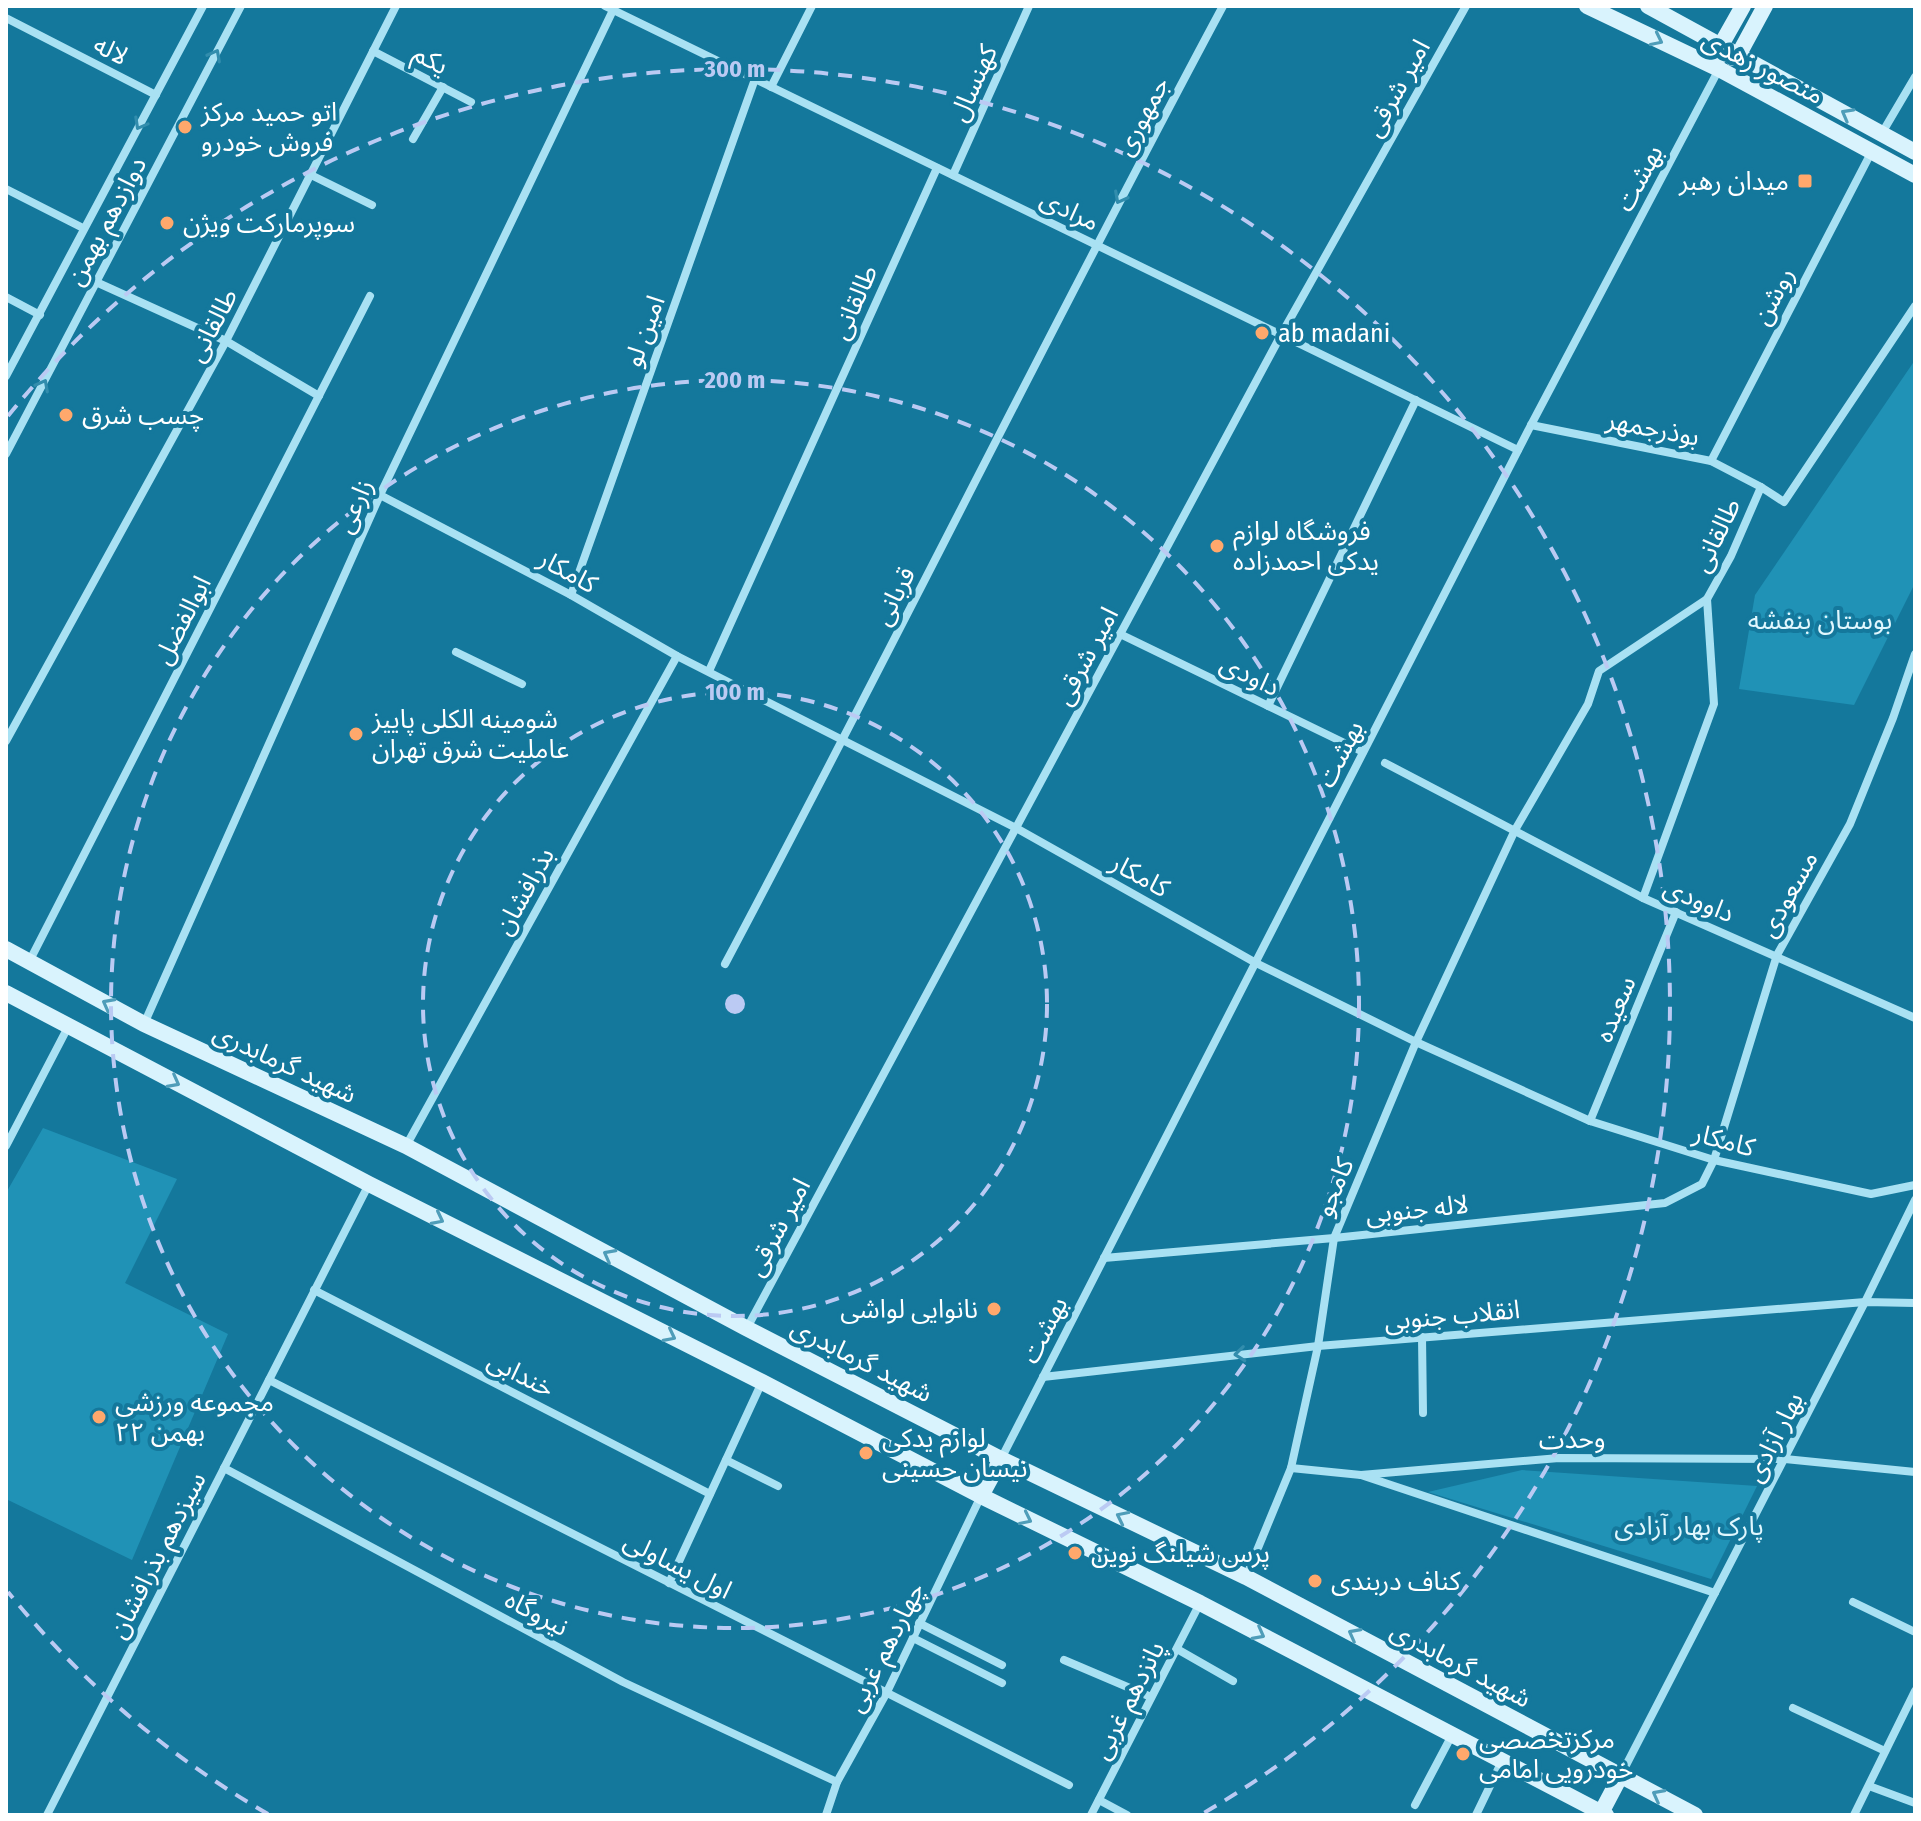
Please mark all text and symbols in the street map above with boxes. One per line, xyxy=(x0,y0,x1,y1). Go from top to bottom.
street label: منصور زهدی xyxy=(1697,24,1829,111)
street label: لاله xyxy=(88,29,133,72)
one-way arrow xyxy=(1649,30,1664,46)
street label: امیر شرقی xyxy=(1358,34,1437,142)
street label: یکم xyxy=(406,37,454,85)
street label: کهنسال xyxy=(943,40,1004,126)
one-way arrow xyxy=(205,49,220,64)
text: 300 m xyxy=(704,55,765,83)
street label: جمهوری xyxy=(1109,71,1176,161)
place label: اتو حمید مرکز فروش خودرو xyxy=(200,97,337,158)
one-way arrow xyxy=(1841,108,1856,124)
one-way arrow xyxy=(134,116,149,130)
marker: اتو حمید مرکز فروش خودرو xyxy=(176,118,194,136)
street label: بهشت xyxy=(1609,140,1670,217)
street label: دوازدهم بهمن xyxy=(60,152,157,293)
place label: میدان رهبر xyxy=(1678,166,1789,197)
marker: میدان رهبر xyxy=(1796,172,1814,190)
street label: مرادی xyxy=(1035,183,1104,238)
one-way arrow xyxy=(1115,190,1130,205)
place label: سوپرمارکت ویژن xyxy=(183,208,355,240)
marker: سوپرمارکت ویژن xyxy=(158,214,176,232)
street label: طالقانی xyxy=(824,260,885,344)
street label: روشن xyxy=(1746,262,1801,330)
street label: طالقانی xyxy=(180,283,245,367)
street label: امین لو xyxy=(617,291,672,371)
place label: ab madani xyxy=(1278,318,1390,349)
marker: ab madani xyxy=(1253,324,1271,342)
text: 200 m xyxy=(704,366,765,394)
one-way arrow xyxy=(33,379,49,394)
place label: چسب شرق xyxy=(82,400,204,432)
street label: بوذرجمهر xyxy=(1603,404,1702,453)
marker: چسب شرق xyxy=(57,406,75,424)
street label: زارعی xyxy=(329,474,380,538)
street label: طالقانی xyxy=(1685,493,1748,577)
place label: فروشگاه لوازم یدکی احمدزاده xyxy=(1233,516,1379,577)
marker: فروشگاه لوازم یدکی احمدزاده xyxy=(1208,537,1226,555)
street label: کامکار xyxy=(532,542,603,600)
street label: قربانی xyxy=(867,562,922,631)
street label: ابوالفضل xyxy=(147,571,218,670)
street label: امیر شرقی xyxy=(1048,602,1125,711)
park label: بوستان بنفشه xyxy=(1748,605,1892,636)
street label: داودی xyxy=(1215,648,1285,703)
text: 100 m xyxy=(705,678,765,706)
place label: شومینه الکلی پاییز عاملیت شرق تهران xyxy=(371,704,569,765)
street label: بهشت xyxy=(1311,716,1370,793)
marker: شومینه الکلی پاییز عاملیت شرق تهران xyxy=(347,725,365,743)
street label: بذرافشان xyxy=(488,842,561,940)
street label: کامکار xyxy=(1104,846,1175,904)
street label: مسعودی xyxy=(1752,846,1825,943)
street label: داوودی xyxy=(1659,872,1739,929)
street label: سعیده xyxy=(1588,972,1643,1047)
centre of rings xyxy=(721,990,749,1018)
one-way arrow xyxy=(102,999,117,1014)
street label: شهید گرمابدری xyxy=(208,1017,361,1110)
one-way arrow xyxy=(165,1073,180,1088)
street label: کامکار xyxy=(1689,1117,1758,1164)
street label: کامجو xyxy=(1308,1153,1361,1221)
street label: امیر شرقی xyxy=(740,1173,817,1282)
street label: لاله جنوبی xyxy=(1364,1189,1470,1230)
one-way arrow xyxy=(430,1210,445,1225)
one-way arrow xyxy=(603,1249,618,1264)
street label: بهشت xyxy=(1015,1292,1074,1369)
place label: نانوایی لواشی xyxy=(840,1294,978,1325)
street label: انقلاب جنوبی xyxy=(1383,1294,1521,1337)
marker: نانوایی لواشی xyxy=(985,1300,1003,1318)
street label: شهید گرمابدری xyxy=(786,1312,938,1409)
one-way arrow xyxy=(662,1327,677,1342)
street label: خندابی xyxy=(482,1345,559,1404)
one-way arrow xyxy=(1233,1345,1246,1362)
place label: مجموعه ورزشی ۲۲ بهمن xyxy=(115,1387,274,1448)
street label: بهار آزادی xyxy=(1739,1387,1810,1487)
marker: مجموعه ورزشی ۲۲ بهمن xyxy=(90,1408,108,1426)
place label: لوازم یدکی نیسان حسینی xyxy=(882,1423,1027,1484)
street label: وحدت xyxy=(1538,1423,1606,1456)
marker: لوازم یدکی نیسان حسینی xyxy=(857,1444,875,1462)
street label: سیزدهم بذرافشان xyxy=(102,1467,216,1645)
one-way arrow xyxy=(1018,1509,1033,1524)
one-way arrow xyxy=(1116,1511,1130,1527)
park label: پارک بهار آزادی xyxy=(1614,1511,1764,1543)
street label: اول یساولی xyxy=(619,1525,737,1606)
place label: پرس شیلنگ نوین xyxy=(1091,1538,1270,1570)
marker: پرس شیلنگ نوین xyxy=(1066,1544,1084,1562)
place label: کناف دربندی xyxy=(1331,1566,1461,1597)
marker: کناف دربندی xyxy=(1306,1572,1324,1590)
street label: چهاردهم غربی xyxy=(839,1577,935,1719)
street label: نیروگاه xyxy=(500,1584,574,1643)
street label: شهید گرمابدری xyxy=(1385,1614,1536,1714)
one-way arrow xyxy=(1251,1625,1266,1640)
one-way arrow xyxy=(1349,1628,1363,1644)
street label: پانزدهم غربی xyxy=(1085,1636,1175,1766)
place label: مرکزتخصصی خودرویی امامی xyxy=(1479,1724,1633,1785)
marker: مرکزتخصصی خودرویی امامی xyxy=(1454,1745,1472,1763)
one-way arrow xyxy=(1652,1790,1667,1805)

